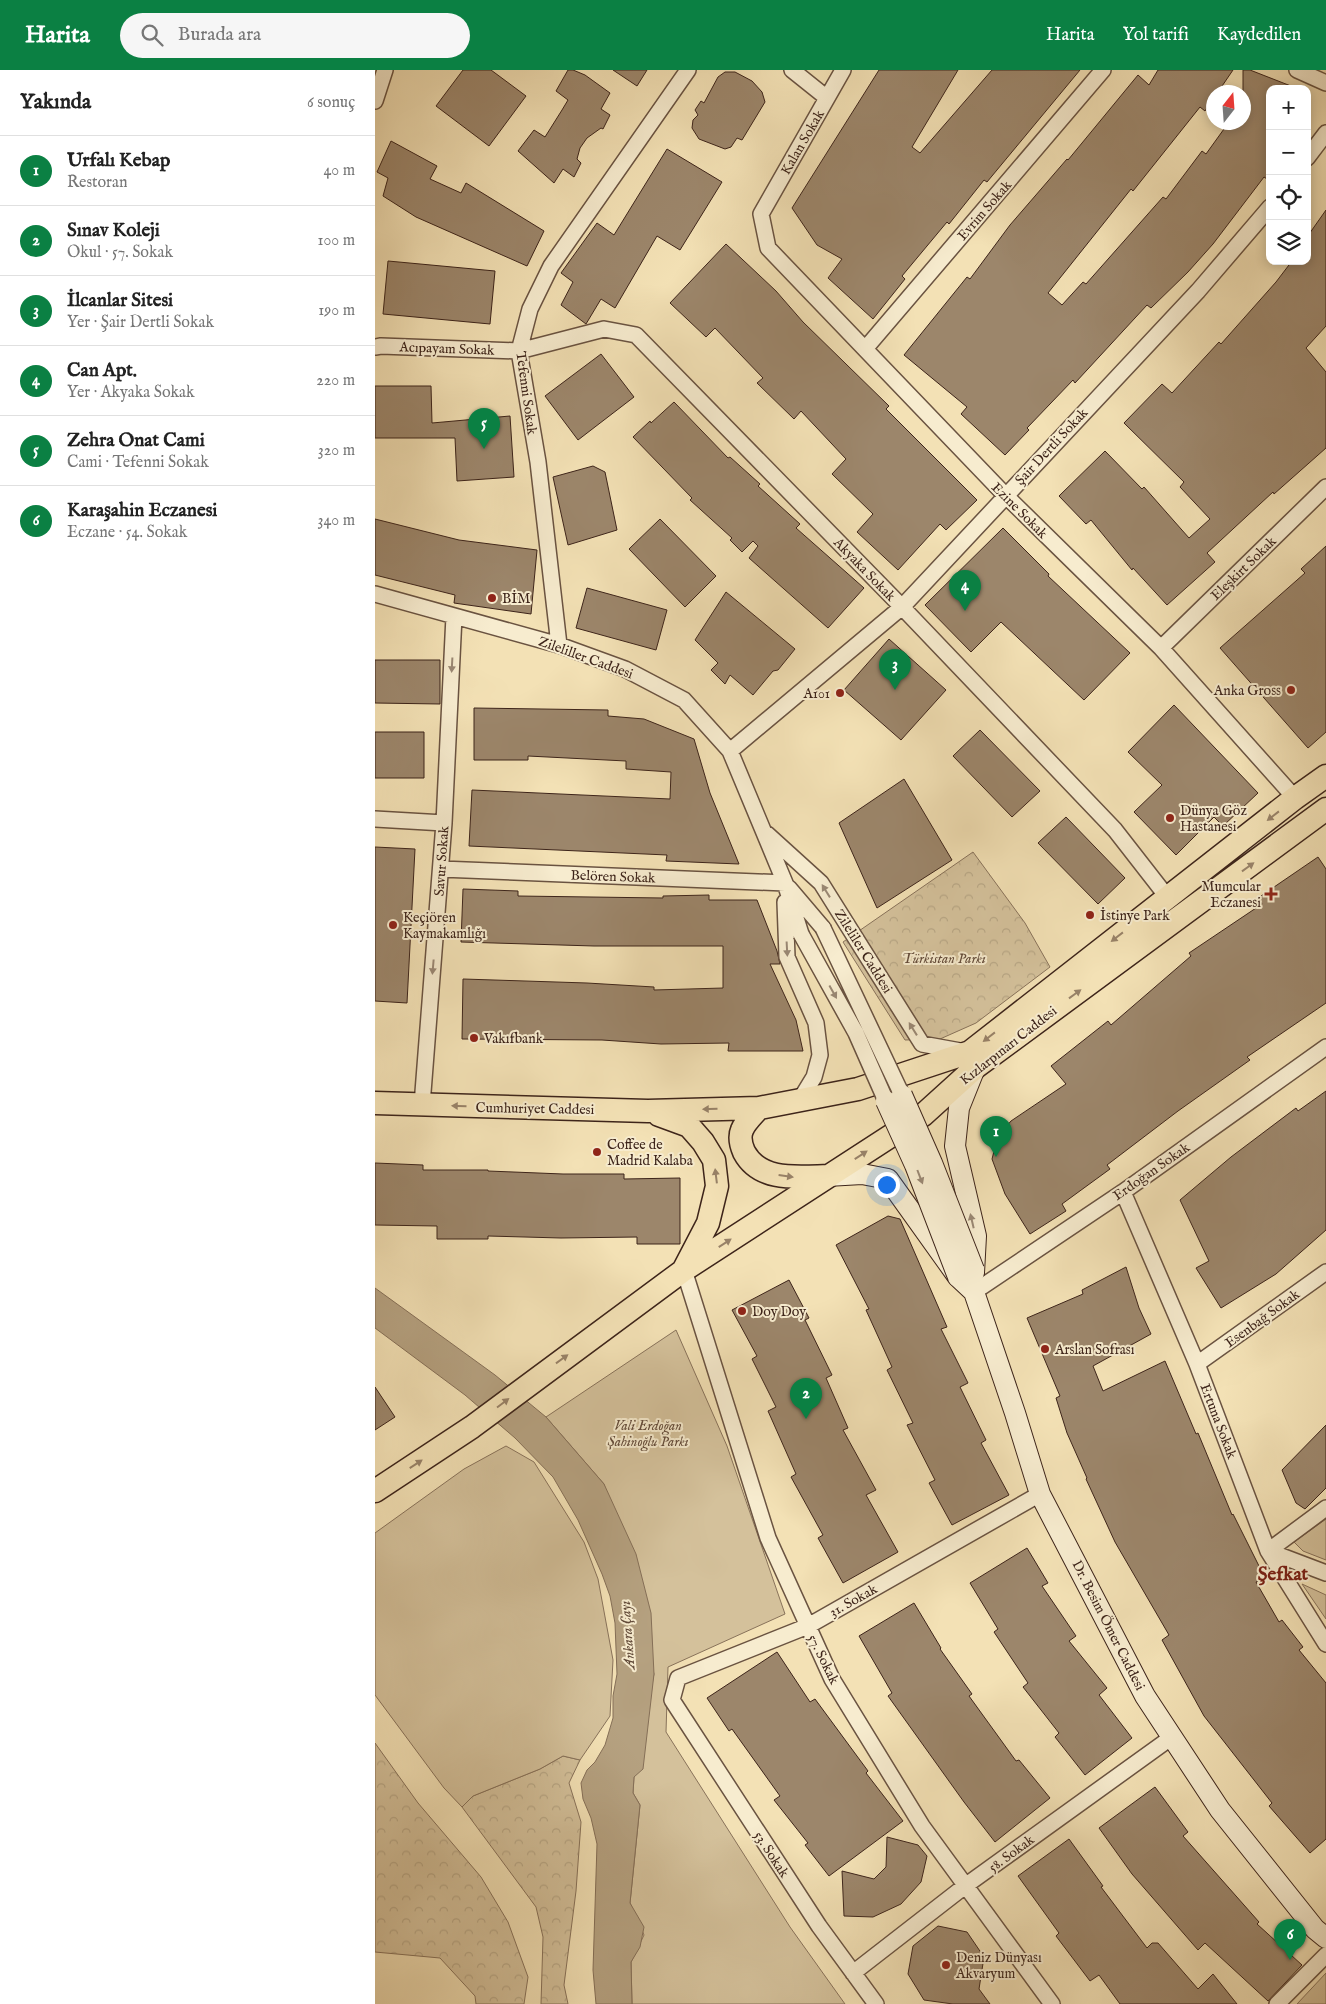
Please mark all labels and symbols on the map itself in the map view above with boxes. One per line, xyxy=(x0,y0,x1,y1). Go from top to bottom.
north arrow xyxy=(1206,85,1251,130)
street label: Kalan Sokak xyxy=(777,106,829,178)
street label: Evrim Sokak xyxy=(954,176,1016,245)
street label: Acıpayam Sokak xyxy=(398,338,495,360)
street label: Tefenni Sokak xyxy=(511,350,541,437)
street label: Şair Dertli Sokak xyxy=(1011,404,1092,489)
pin: 5 xyxy=(468,408,500,449)
street label: Ezine Sokak xyxy=(987,479,1052,543)
street label: Eleşkirt Sokak xyxy=(1207,532,1281,605)
street label: Akyaka Sokak xyxy=(829,533,900,606)
pin: 4 xyxy=(949,570,981,611)
place label: BİM xyxy=(502,590,530,608)
marker: BİM xyxy=(486,592,498,604)
street label: Zileliller Caddesi xyxy=(536,632,636,684)
pin: 3 xyxy=(879,649,911,690)
one-way arrow xyxy=(447,657,455,673)
place label: Anka Gross xyxy=(1213,682,1281,700)
marker: Anka Gross xyxy=(1285,684,1297,696)
place label: A101 xyxy=(802,685,830,703)
marker: A101 xyxy=(834,687,846,699)
place label: Dünya Göz Hastanesi xyxy=(1180,802,1247,836)
one-way arrow xyxy=(1267,810,1280,821)
marker: Dünya Göz Hastanesi xyxy=(1164,812,1176,824)
street label: Savur Sokak xyxy=(431,825,453,897)
one-way arrow xyxy=(1241,862,1255,872)
street label: Belören Sokak xyxy=(570,867,656,887)
place label: Mumcular Eczanesi xyxy=(1202,878,1261,912)
one-way arrow xyxy=(822,884,831,898)
marker: Mumcular Eczanesi xyxy=(1265,888,1277,900)
street label: Zileliler Caddesi xyxy=(830,906,896,997)
place label: İstinye Park xyxy=(1100,907,1170,925)
place label: Keçiören Kaymakamlığı xyxy=(403,909,486,943)
marker: İstinye Park xyxy=(1084,909,1096,921)
marker: Keçiören Kaymakamlığı xyxy=(387,919,399,931)
one-way arrow xyxy=(1111,932,1124,943)
one-way arrow xyxy=(783,942,791,958)
park label: Türkistan Parkı xyxy=(902,950,986,968)
one-way arrow xyxy=(429,959,437,975)
one-way arrow xyxy=(829,986,838,999)
one-way arrow xyxy=(1068,989,1082,999)
street label: Kızlarpınarı Caddesi xyxy=(956,1002,1061,1089)
one-way arrow xyxy=(908,1022,917,1035)
place label: Vakıfbank xyxy=(483,1030,544,1048)
marker: Vakıfbank xyxy=(468,1032,480,1044)
one-way arrow xyxy=(983,1032,996,1043)
street label: Cumhuriyet Caddesi xyxy=(475,1099,595,1119)
one-way arrow xyxy=(451,1102,467,1110)
one-way arrow xyxy=(702,1105,718,1113)
pin: 1 xyxy=(980,1116,1012,1157)
place label: Coffee de Madrid Kalaba xyxy=(607,1136,694,1170)
street label: Erdoğan Sokak xyxy=(1110,1138,1194,1205)
marker: Coffee de Madrid Kalaba xyxy=(591,1146,603,1158)
one-way arrow xyxy=(854,1150,868,1159)
one-way arrow xyxy=(712,1167,720,1183)
one-way arrow xyxy=(917,1170,924,1185)
one-way arrow xyxy=(778,1172,794,1180)
your location xyxy=(874,1172,900,1198)
one-way arrow xyxy=(968,1214,976,1229)
one-way arrow xyxy=(718,1238,731,1248)
street label: Esenbağ Sokak xyxy=(1222,1285,1304,1352)
place label: Doy Doy xyxy=(752,1303,806,1321)
marker: Doy Doy xyxy=(736,1305,748,1317)
place label: Arslan Sofrası xyxy=(1054,1341,1135,1359)
marker: Arslan Sofrası xyxy=(1039,1343,1051,1355)
one-way arrow xyxy=(555,1354,569,1364)
pin: 2 xyxy=(790,1378,822,1419)
street label: Ertuna Sokak xyxy=(1195,1381,1241,1462)
one-way arrow xyxy=(496,1398,510,1408)
park label: Vali Erdoğan Şahinoğlu Parkı xyxy=(607,1417,689,1452)
one-way arrow xyxy=(409,1459,422,1469)
street label: Dr. Besim Ömer Caddesi xyxy=(1067,1557,1150,1694)
district label: Şefkat xyxy=(1258,1563,1309,1587)
street label: 31. Sokak xyxy=(826,1580,881,1621)
water label: Ankara Çayı xyxy=(616,1600,640,1672)
street label: 57. Sokak xyxy=(803,1632,843,1688)
street label: 53. Sokak xyxy=(749,1828,793,1882)
street label: 58. Sokak xyxy=(985,1831,1038,1876)
pin: 6 xyxy=(1274,1919,1306,1960)
place label: Deniz Dünyası Akvaryum xyxy=(955,1949,1042,1983)
marker: Deniz Dünyası Akvaryum xyxy=(940,1959,952,1971)

